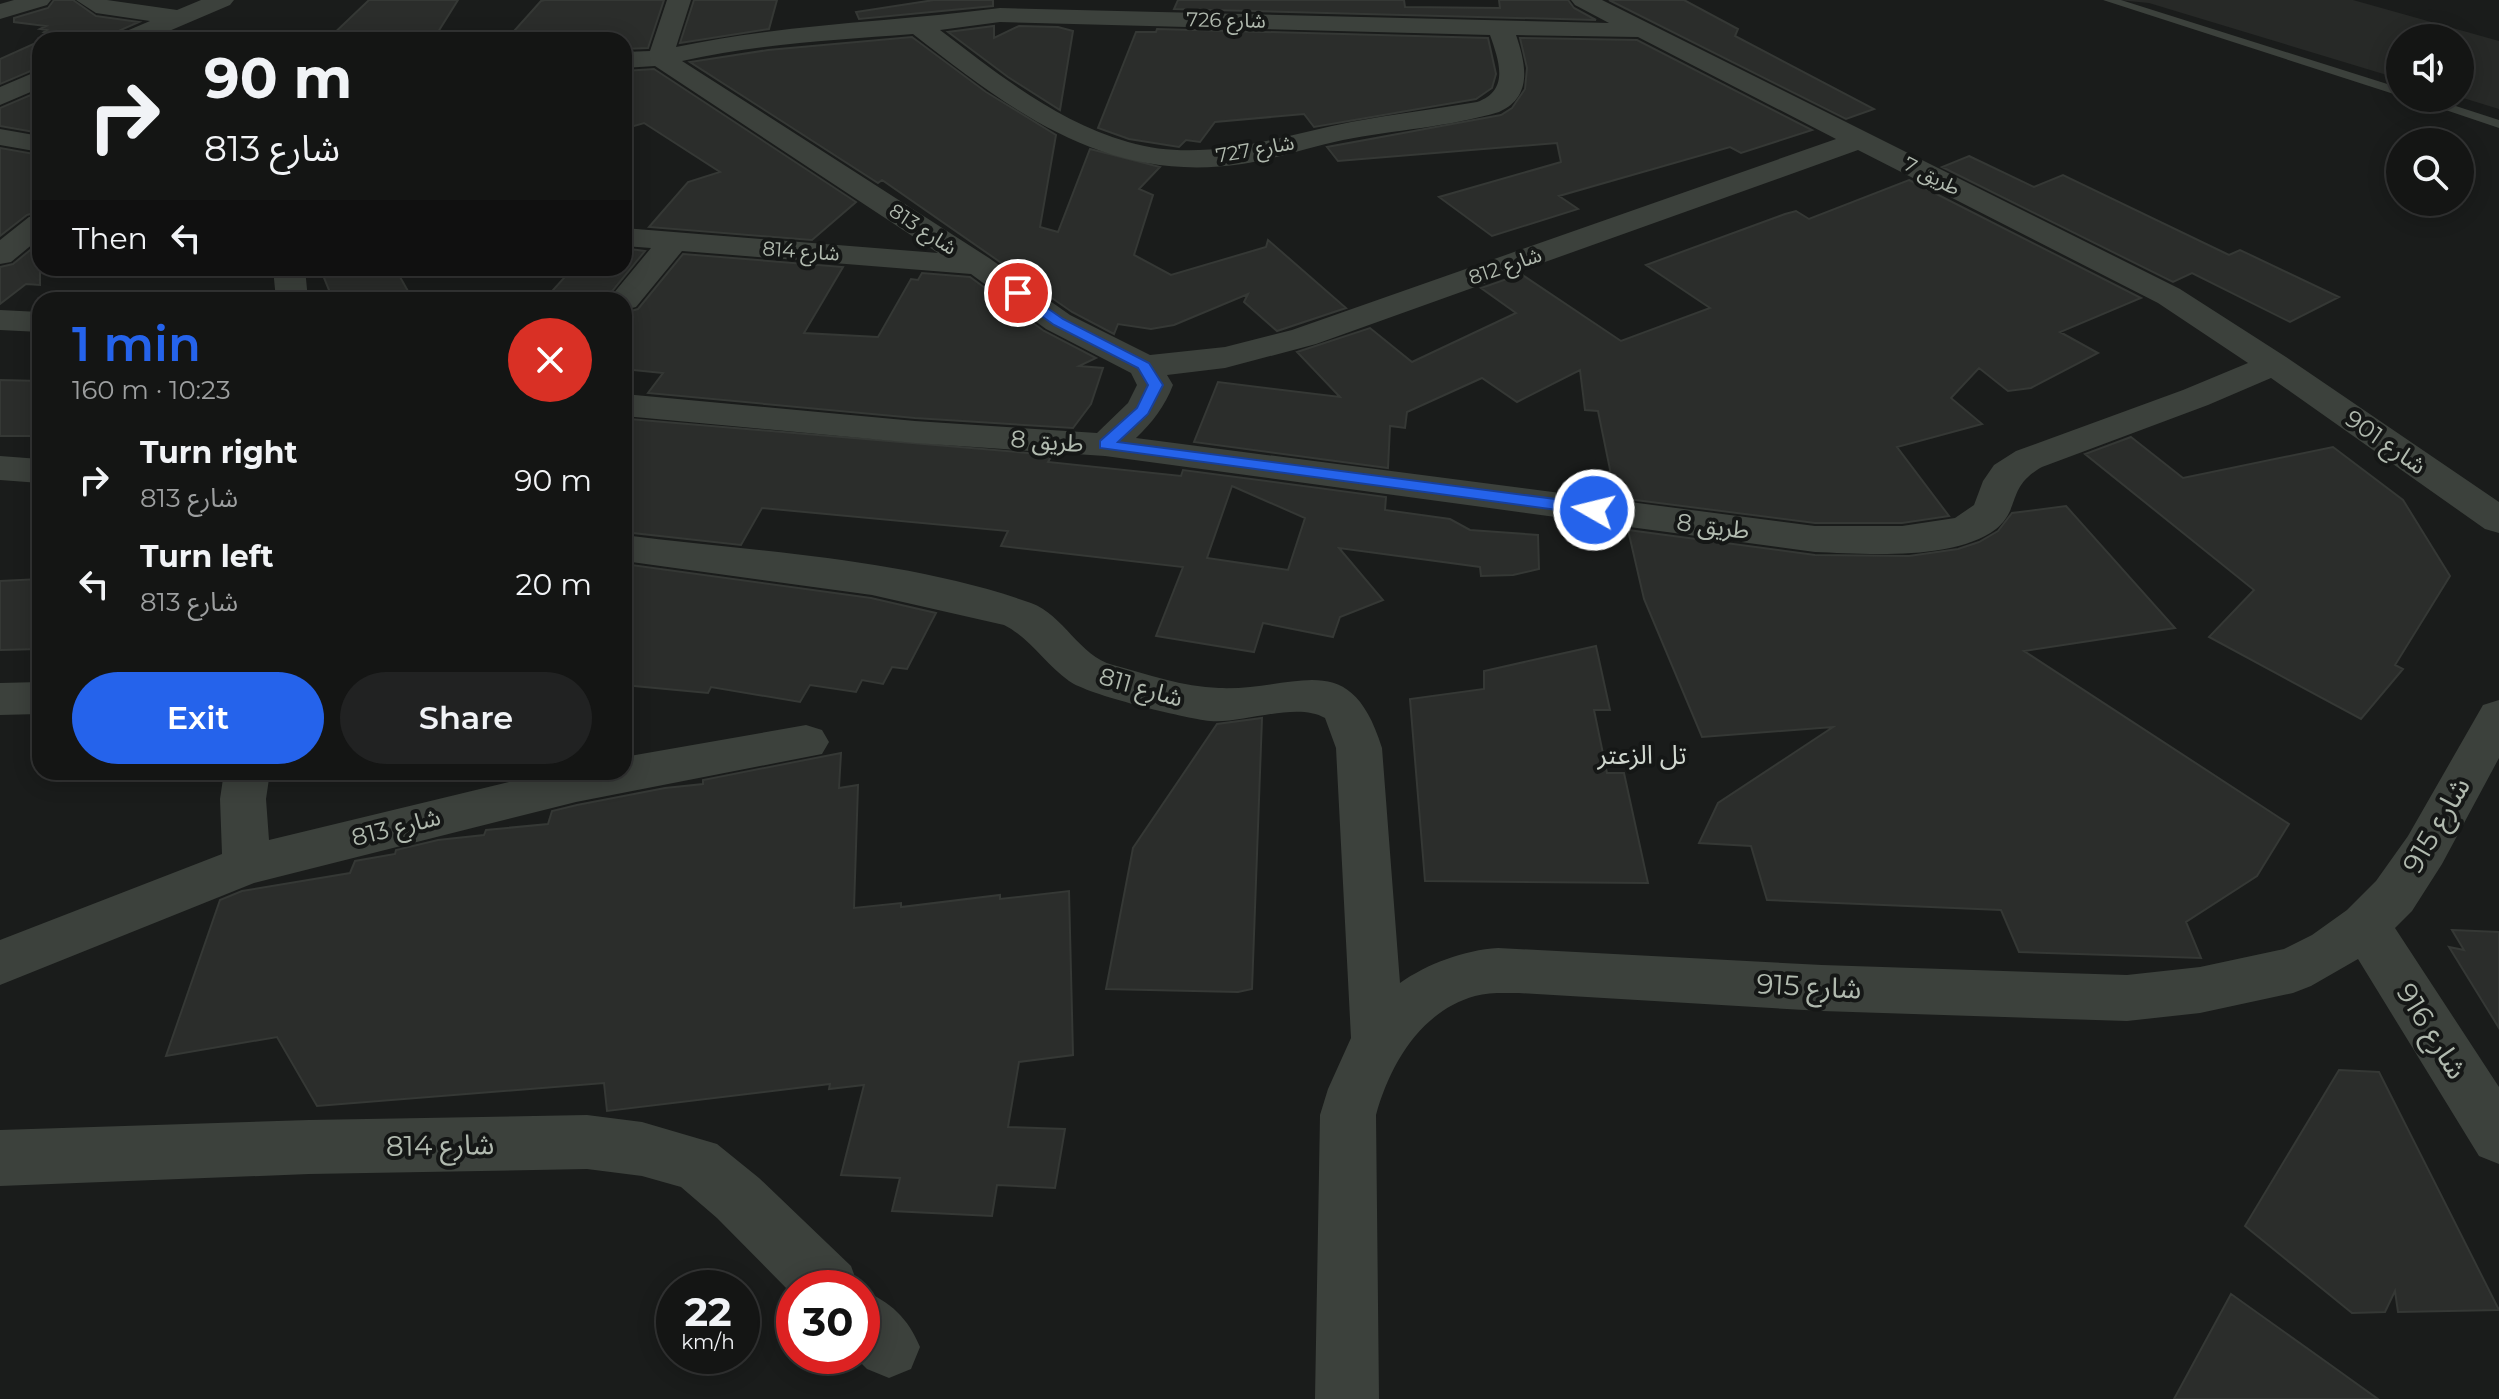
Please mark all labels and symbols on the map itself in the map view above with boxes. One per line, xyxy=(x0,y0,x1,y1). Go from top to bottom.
street label: شارع 726 xyxy=(1186,7,1266,36)
street label: شارع 727 xyxy=(1214,130,1297,171)
street label: 7 طريق xyxy=(1899,152,1964,201)
street label: شارع 813 xyxy=(883,198,961,262)
street label: شارع 814 xyxy=(761,236,840,269)
street label: شارع 812 xyxy=(1465,242,1546,292)
pin xyxy=(984,259,1052,327)
street label: شارع 901 xyxy=(2338,404,2432,483)
street label: طريق 8 xyxy=(1009,424,1085,459)
position arrow xyxy=(1552,468,1636,552)
street label: طريق 8 xyxy=(1675,507,1751,546)
street label: شارع 811 xyxy=(1095,661,1186,716)
district label: تل الزعتر xyxy=(1596,739,1687,771)
street label: شارع 915 xyxy=(2395,771,2480,881)
street label: شارع 813 xyxy=(349,802,444,855)
street label: شارع 915 xyxy=(1756,966,1862,1010)
street label: شارع 916 xyxy=(2386,977,2475,1087)
street label: شارع 814 xyxy=(386,1127,495,1167)
speed limit sign: 30 xyxy=(776,1270,880,1374)

